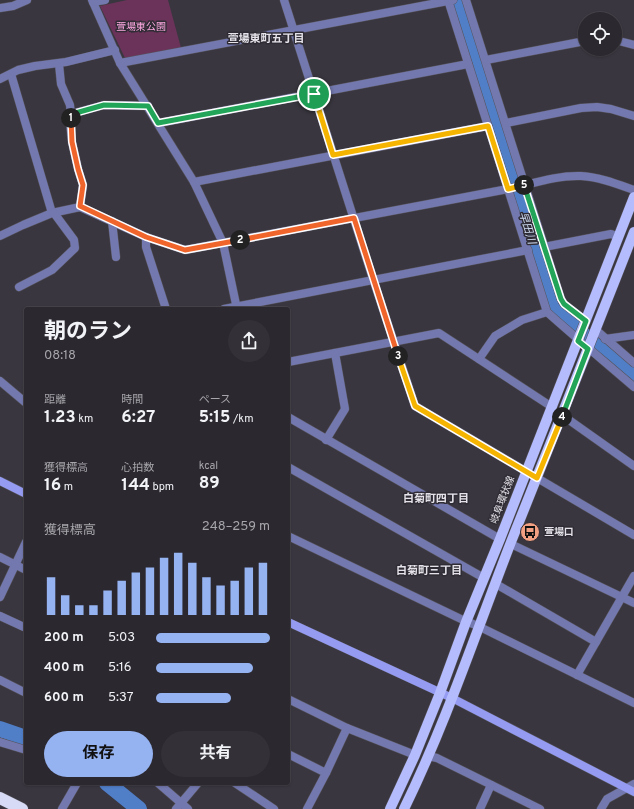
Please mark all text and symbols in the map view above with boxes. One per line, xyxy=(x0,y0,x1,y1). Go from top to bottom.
map controls xyxy=(578,12,622,56)
button: locate xyxy=(578,12,622,56)
park label: 萱場東公園 xyxy=(116,21,166,34)
district label: 萱場東町五丁目 xyxy=(228,32,305,46)
pin xyxy=(297,77,331,111)
icon: arrive xyxy=(303,83,325,105)
pin: 1 xyxy=(61,108,81,128)
text: 1 xyxy=(69,111,73,125)
pin: 5 xyxy=(514,175,534,195)
text: 5 xyxy=(521,178,527,192)
water label: 早田川 xyxy=(515,210,539,247)
pin: 2 xyxy=(230,230,250,250)
text: 2 xyxy=(237,233,243,247)
text: 朝のラン xyxy=(44,319,132,346)
button: share xyxy=(228,320,270,362)
pin: 3 xyxy=(388,346,408,366)
text: 08:18 xyxy=(44,348,76,364)
text: 3 xyxy=(395,349,401,363)
text: 距離 xyxy=(44,393,66,407)
text: 時間 xyxy=(121,393,143,407)
text: ペース xyxy=(199,393,231,407)
text: 1.23 xyxy=(44,407,76,429)
text: 6:27 xyxy=(121,407,155,429)
text: 5:15 xyxy=(199,407,230,429)
pin: 4 xyxy=(552,407,572,427)
text: 4 xyxy=(558,410,566,424)
text: km xyxy=(76,412,93,426)
text: /km xyxy=(230,412,253,426)
text: kcal xyxy=(199,459,218,473)
text: 獲得標高 xyxy=(44,461,88,475)
text: 心拍数 xyxy=(121,461,154,475)
text: 89 xyxy=(199,473,220,495)
street label: 岐阜環状線 xyxy=(488,474,518,526)
text: 16 xyxy=(44,475,61,497)
text: 144 xyxy=(121,475,150,497)
text: m xyxy=(61,480,73,494)
text: bpm xyxy=(150,480,174,494)
district label: 白菊町四丁目 xyxy=(403,492,469,506)
text: 248–259 m xyxy=(202,519,270,535)
bus stop icon: 萱場口 xyxy=(519,521,541,543)
text: 獲得標高 xyxy=(44,523,96,539)
place label: 萱場口 xyxy=(544,526,574,539)
district label: 白菊町三丁目 xyxy=(396,564,462,578)
text: 200 m xyxy=(44,630,84,646)
text: 5:03 xyxy=(108,630,135,646)
text: 400 m xyxy=(44,660,84,676)
text: 5:16 xyxy=(108,660,132,676)
text: 600 m xyxy=(44,690,84,706)
text: 5:37 xyxy=(108,690,133,706)
button: 保存 xyxy=(44,731,153,777)
button: 共有 xyxy=(161,731,270,777)

